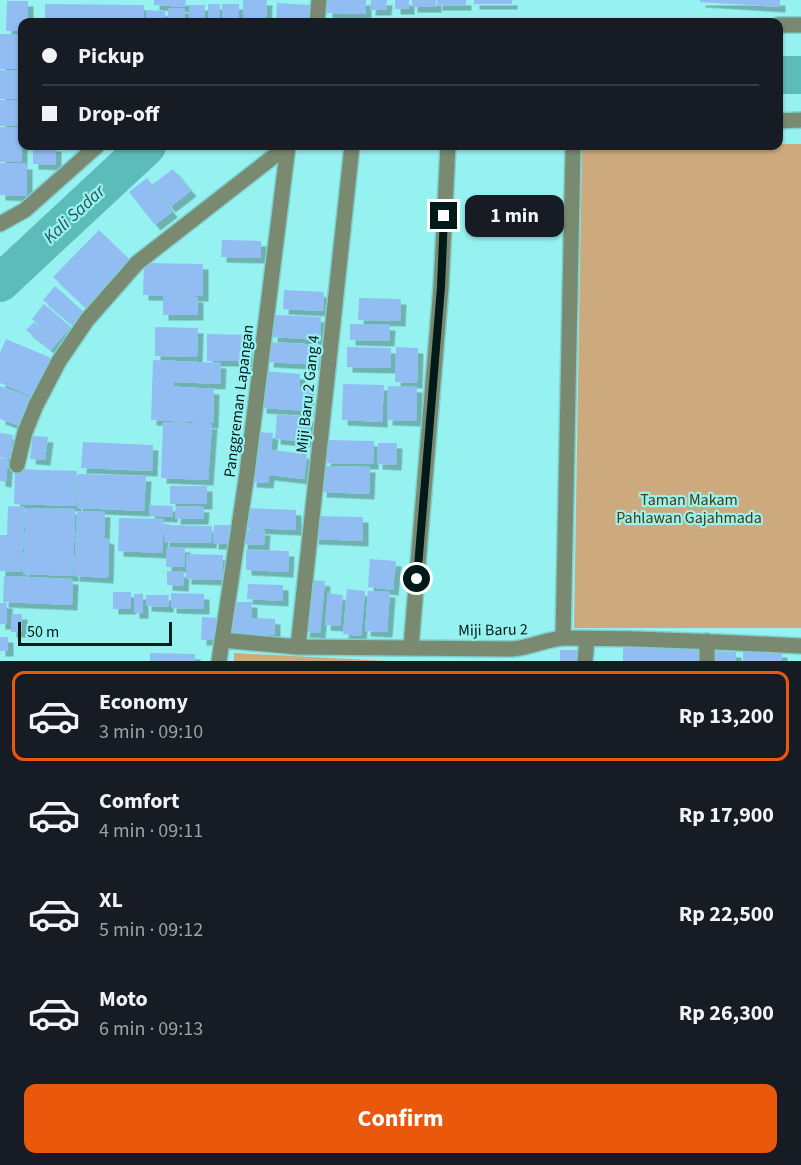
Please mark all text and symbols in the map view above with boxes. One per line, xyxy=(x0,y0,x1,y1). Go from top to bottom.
text: Pickup xyxy=(78,40,144,72)
text: Drop-off xyxy=(78,98,159,130)
water label: Kali Sadar xyxy=(38,179,111,249)
callout: 1 min xyxy=(465,195,564,237)
route end xyxy=(430,202,457,229)
text: 1 min xyxy=(490,202,539,230)
street label: Panggreman Lapangan xyxy=(219,323,259,479)
street label: Miji Baru 2 Gang 4 xyxy=(291,334,325,454)
park label: Taman Makam Pahlawan Gajahmada xyxy=(616,489,762,529)
route start xyxy=(403,565,430,592)
street label: Miji Baru 2 xyxy=(458,618,528,642)
scale bar xyxy=(18,619,172,646)
text: 50 m xyxy=(27,621,59,643)
text: Economy xyxy=(99,686,188,718)
icon: car xyxy=(27,689,81,743)
text: Rp 13,200 xyxy=(679,700,774,732)
text: 3 min · 09:10 xyxy=(99,718,203,746)
text: Comfort xyxy=(99,785,180,817)
icon: car xyxy=(27,788,81,842)
text: Rp 17,900 xyxy=(679,799,774,831)
text: 4 min · 09:11 xyxy=(99,817,203,845)
text: XL xyxy=(99,884,123,916)
icon: car xyxy=(27,887,81,941)
text: Rp 22,500 xyxy=(679,898,774,930)
text: 5 min · 09:12 xyxy=(99,916,203,944)
text: Moto xyxy=(99,983,148,1015)
icon: car xyxy=(27,986,81,1040)
text: Rp 26,300 xyxy=(679,997,774,1029)
text: 6 min · 09:13 xyxy=(99,1015,203,1043)
button: Confirm xyxy=(24,1084,777,1153)

